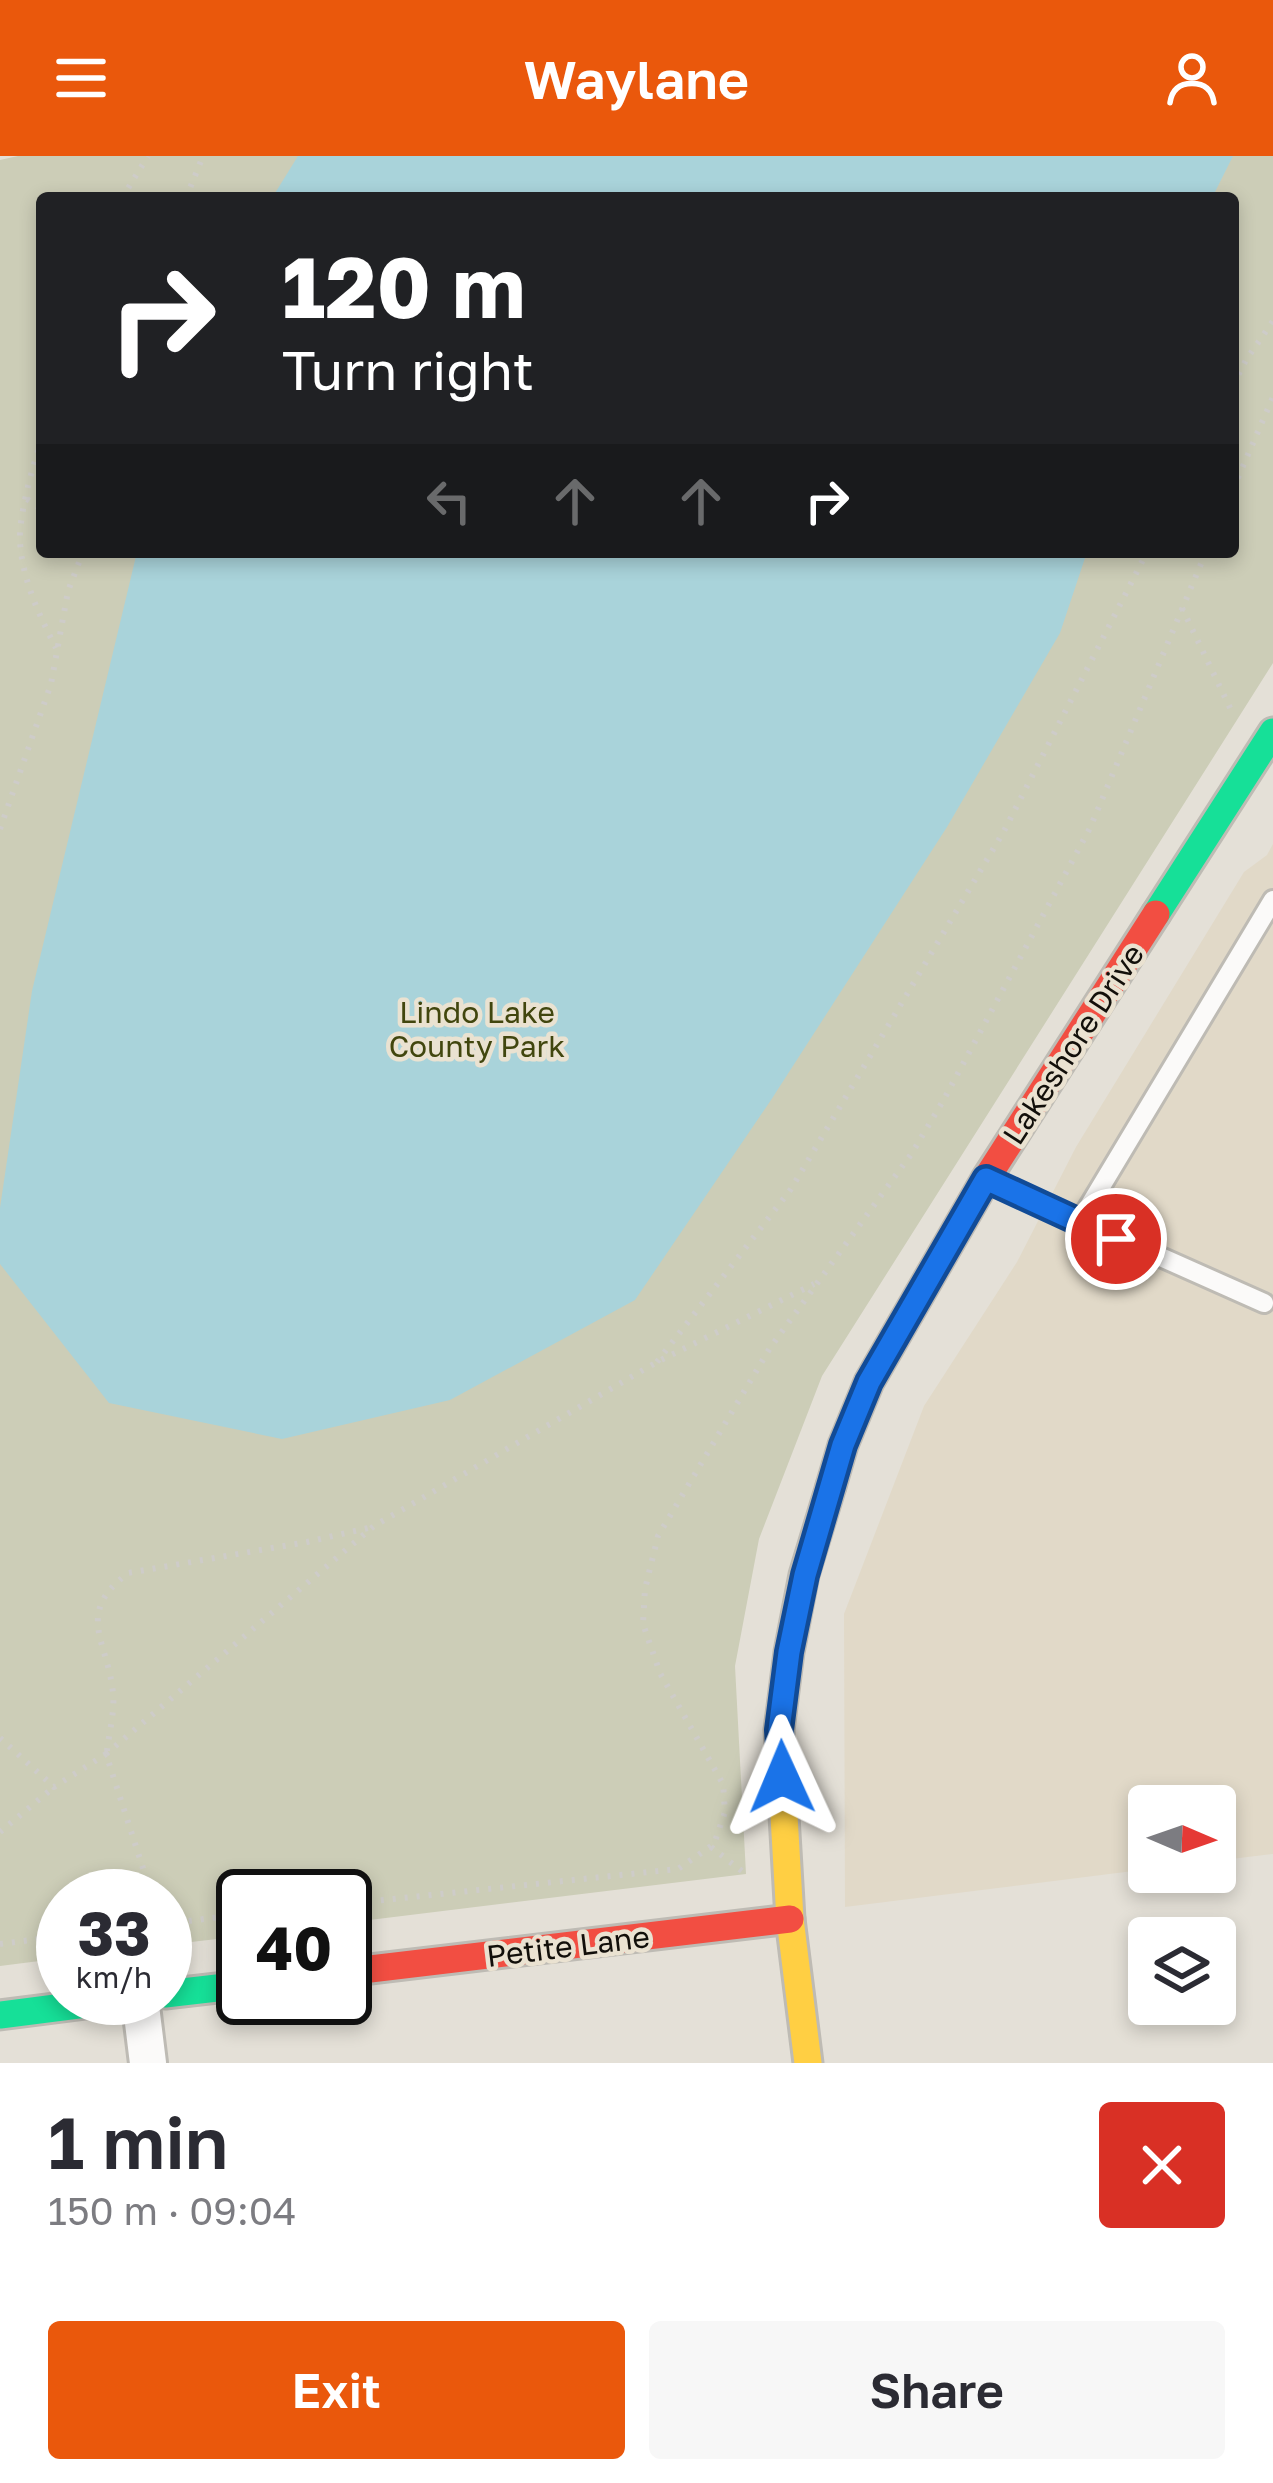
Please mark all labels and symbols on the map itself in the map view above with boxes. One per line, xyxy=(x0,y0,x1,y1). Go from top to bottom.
street label: Lakeshore Drive xyxy=(995,937,1151,1151)
park label: Lindo Lake County Park xyxy=(389,994,565,1064)
pin xyxy=(1065,1188,1167,1290)
position arrow xyxy=(719,1714,845,1840)
north arrow xyxy=(1128,1785,1236,1893)
speed limit sign: 40 xyxy=(216,1869,372,2025)
street label: Petite Lane xyxy=(484,1918,652,1974)

